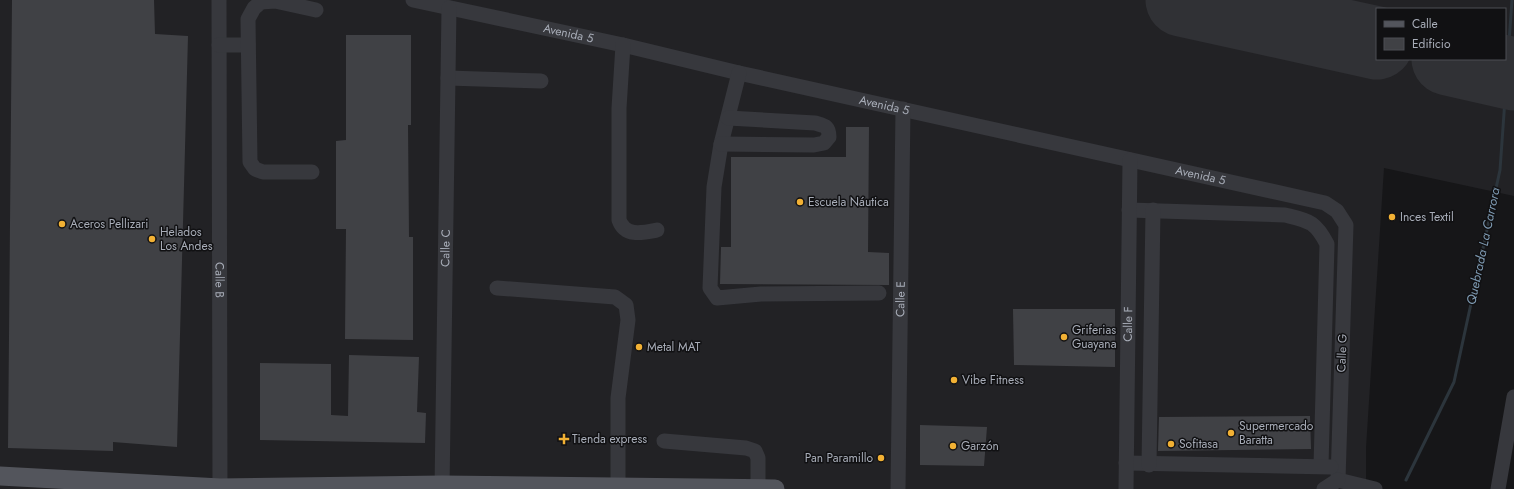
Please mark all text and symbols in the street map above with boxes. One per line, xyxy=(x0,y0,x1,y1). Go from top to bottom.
legend xyxy=(1376,8,1506,60)
text: Calle xyxy=(1412,15,1438,33)
street label: Avenida 5 xyxy=(542,19,596,48)
text: Edificio xyxy=(1412,35,1451,53)
street label: Avenida 5 xyxy=(857,91,911,120)
street label: Avenida 5 xyxy=(1174,161,1228,190)
water label: Quebrada La Carrora xyxy=(1461,186,1505,306)
place label: Escuela Náutica xyxy=(808,193,889,211)
marker: Escuela Náutica xyxy=(795,197,805,207)
place label: Inces Textil xyxy=(1400,208,1454,226)
marker: Inces Textil xyxy=(1387,212,1397,222)
place label: Aceros Pellizari xyxy=(70,215,148,233)
marker: Aceros Pellizari xyxy=(57,219,67,229)
place label: Helados Los Andes xyxy=(160,223,213,255)
street label: Calle C xyxy=(436,229,455,267)
marker: Helados Los Andes xyxy=(147,234,157,244)
street label: Calle B xyxy=(211,262,229,298)
street label: Calle E xyxy=(891,281,910,317)
street label: Calle F xyxy=(1119,306,1137,342)
place label: Griferias Guayana xyxy=(1072,321,1117,353)
marker: Griferias Guayana xyxy=(1059,332,1069,342)
street label: Calle G xyxy=(1332,333,1352,373)
place label: Metal MAT xyxy=(647,338,701,356)
marker: Metal MAT xyxy=(634,342,644,352)
place label: Vibe Fitness xyxy=(962,371,1024,389)
marker: Vibe Fitness xyxy=(949,375,959,385)
place label: Supermercado Baratta xyxy=(1239,417,1314,449)
marker: Supermercado Baratta xyxy=(1226,428,1236,438)
place label: Tienda express xyxy=(572,430,647,448)
marker: Tienda express xyxy=(559,434,569,444)
place label: Sofitasa xyxy=(1179,435,1218,453)
place label: Garzón xyxy=(961,437,999,455)
marker: Sofitasa xyxy=(1166,439,1176,449)
marker: Garzón xyxy=(948,441,958,451)
place label: Pan Paramillo xyxy=(805,449,873,467)
marker: Pan Paramillo xyxy=(876,453,886,463)

